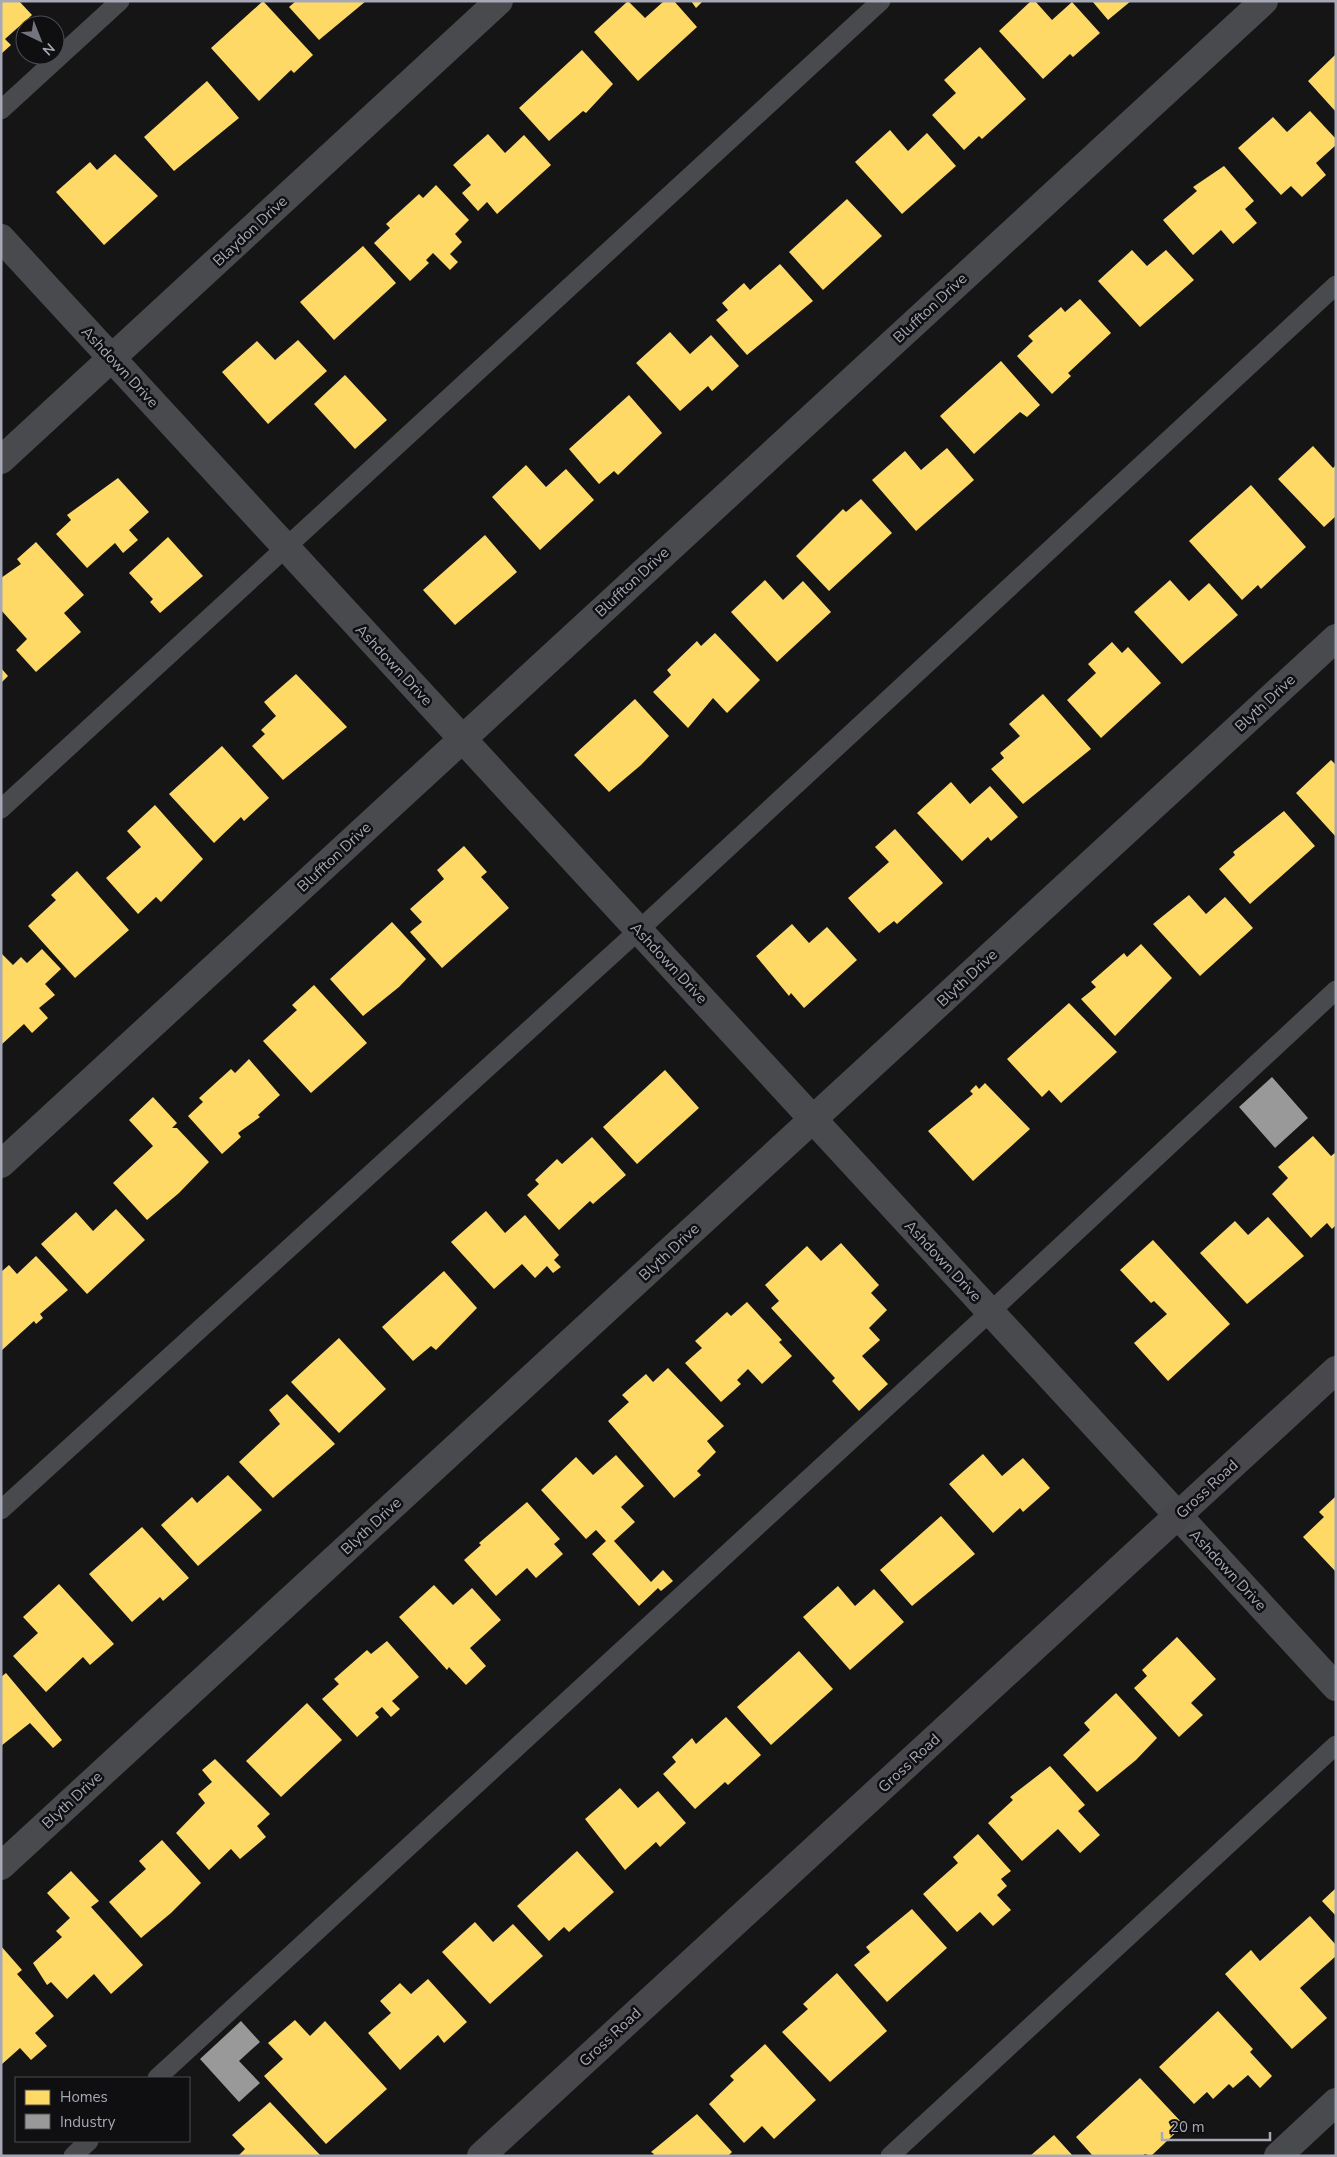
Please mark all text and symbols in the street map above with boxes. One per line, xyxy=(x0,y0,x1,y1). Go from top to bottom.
north arrow xyxy=(15,15,65,65)
text: N xyxy=(38,39,59,60)
street label: Blaydon Drive xyxy=(208,191,292,271)
street label: Bluffton Drive xyxy=(889,269,971,347)
street label: Ashdown Drive xyxy=(77,322,163,412)
street label: Bluffton Drive xyxy=(591,543,673,621)
street label: Ashdown Drive xyxy=(351,620,437,710)
street label: Blyth Drive xyxy=(1231,670,1299,736)
street label: Bluffton Drive xyxy=(293,818,375,896)
street label: Ashdown Drive xyxy=(626,918,712,1008)
street label: Blyth Drive xyxy=(933,945,1001,1011)
street label: Ashdown Drive xyxy=(900,1216,986,1306)
street label: Blyth Drive xyxy=(635,1219,703,1285)
street label: Gross Road xyxy=(1172,1455,1242,1523)
street label: Blyth Drive xyxy=(337,1493,405,1559)
street label: Ashdown Drive xyxy=(1185,1525,1271,1615)
street label: Gross Road xyxy=(874,1729,944,1797)
street label: Blyth Drive xyxy=(38,1767,106,1833)
street label: Gross Road xyxy=(575,2003,645,2071)
legend xyxy=(15,2077,190,2142)
text: Homes xyxy=(60,2087,108,2107)
scale bar xyxy=(1162,2110,1270,2142)
text: Industry xyxy=(60,2112,116,2132)
text: 20 m xyxy=(1170,2117,1205,2137)

